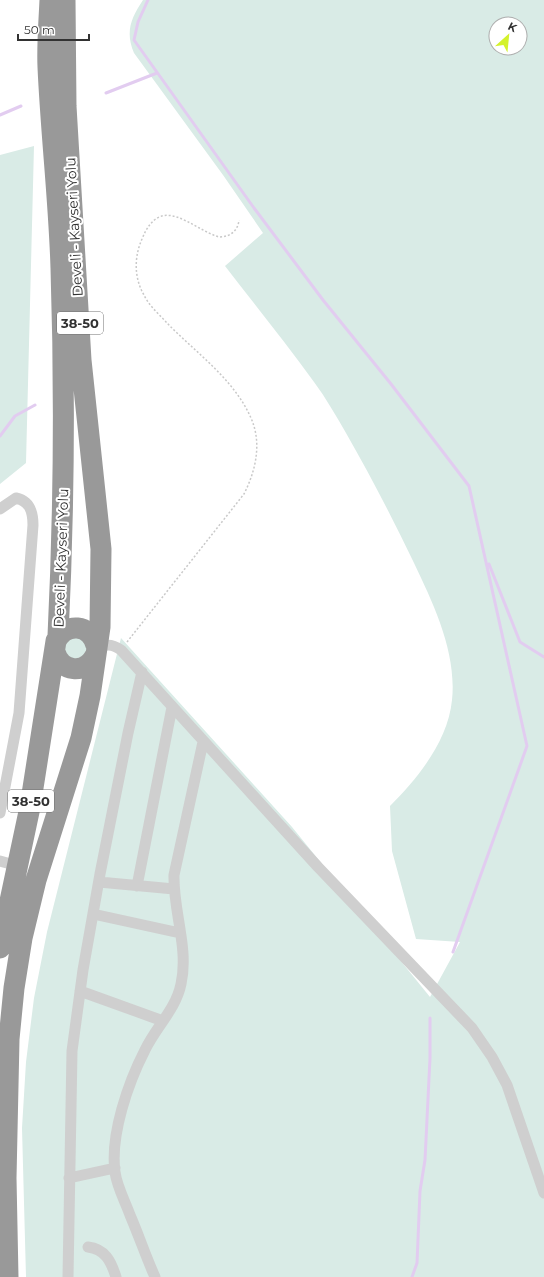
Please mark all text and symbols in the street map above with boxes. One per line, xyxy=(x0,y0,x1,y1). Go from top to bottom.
scale bar xyxy=(18,16,89,42)
north arrow xyxy=(488,16,528,56)
text: K xyxy=(506,19,520,36)
text: 50 m xyxy=(24,22,55,37)
street label: Develi - Kayseri Yolu xyxy=(61,157,87,297)
road number: 38-50 xyxy=(57,312,103,334)
street label: Develi - Kayseri Yolu xyxy=(50,488,72,628)
road number: 38-50 xyxy=(8,790,54,812)

